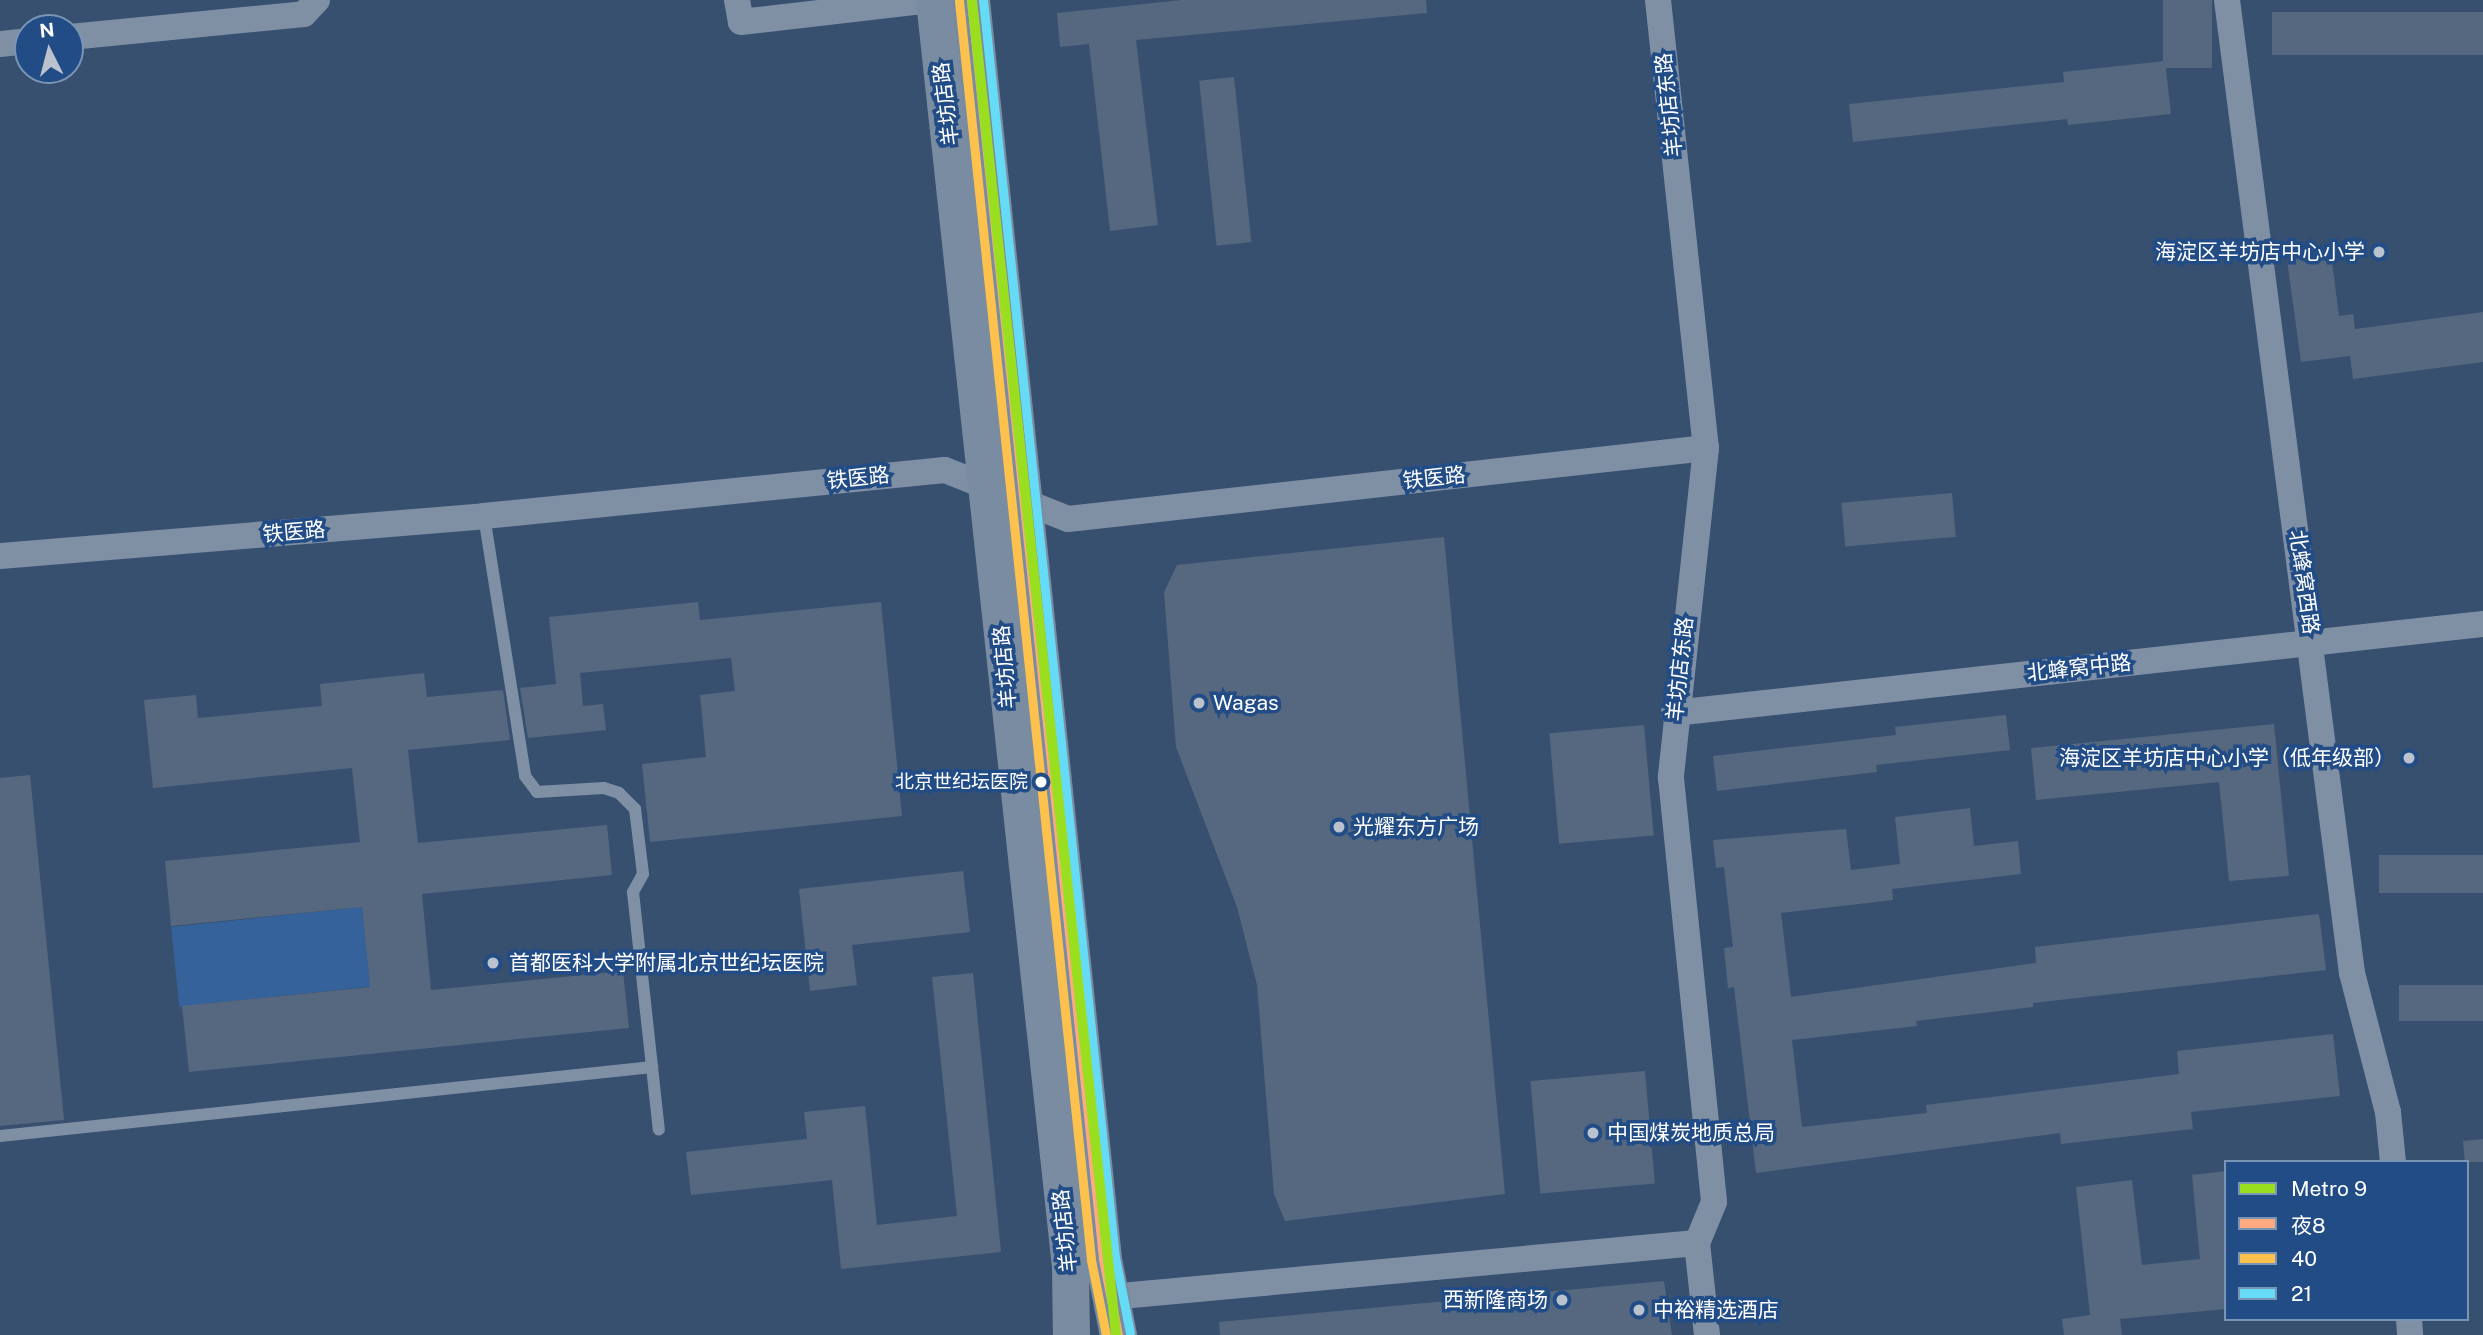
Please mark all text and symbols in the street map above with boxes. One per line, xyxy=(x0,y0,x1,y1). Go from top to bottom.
north arrow xyxy=(14,14,84,84)
text: N xyxy=(38,18,56,42)
street label: 羊坊店东路 xyxy=(1651,51,1687,159)
street label: 羊坊店路 xyxy=(928,61,964,147)
place label: 海淀区羊坊店中心小学 xyxy=(2155,239,2365,265)
marker: 海淀区羊坊店中心小学 xyxy=(2371,244,2387,260)
street label: 铁医路 xyxy=(825,462,891,494)
street label: 铁医路 xyxy=(1401,462,1467,494)
street label: 铁医路 xyxy=(262,517,326,547)
street label: 北蜂窝西路 xyxy=(2284,528,2324,636)
street label: 羊坊店东路 xyxy=(1662,615,1698,723)
street label: 羊坊店路 xyxy=(989,624,1021,710)
street label: 北蜂窝中路 xyxy=(2025,650,2133,686)
place label: Wagas xyxy=(1213,690,1279,716)
marker: Wagas xyxy=(1191,695,1207,711)
place label: 海淀区羊坊店中心小学（低年级部） xyxy=(2059,745,2395,771)
marker: 海淀区羊坊店中心小学（低年级部） xyxy=(2401,750,2417,766)
place label: 北京世纪坛医院 xyxy=(895,771,1028,793)
marker: 北京世纪坛医院 xyxy=(1034,775,1048,789)
place label: 光耀东方广场 xyxy=(1353,814,1479,840)
marker: 光耀东方广场 xyxy=(1331,819,1347,835)
place label: 首都医科大学附属北京世纪坛医院 xyxy=(509,950,824,976)
marker: 首都医科大学附属北京世纪坛医院 xyxy=(483,953,503,973)
place label: 中国煤炭地质总局 xyxy=(1607,1120,1775,1146)
marker: 中国煤炭地质总局 xyxy=(1585,1125,1601,1141)
legend xyxy=(2224,1160,2469,1321)
text: Metro 9 xyxy=(2291,1176,2367,1201)
street label: 羊坊店路 xyxy=(1048,1188,1082,1274)
text: 夜8 xyxy=(2291,1213,2326,1238)
text: 40 xyxy=(2291,1246,2317,1271)
text: 21 xyxy=(2291,1281,2312,1306)
place label: 西新隆商场 xyxy=(1443,1287,1548,1313)
marker: 西新隆商场 xyxy=(1554,1292,1570,1308)
place label: 中裕精选酒店 xyxy=(1653,1297,1779,1323)
marker: 中裕精选酒店 xyxy=(1631,1302,1647,1318)

